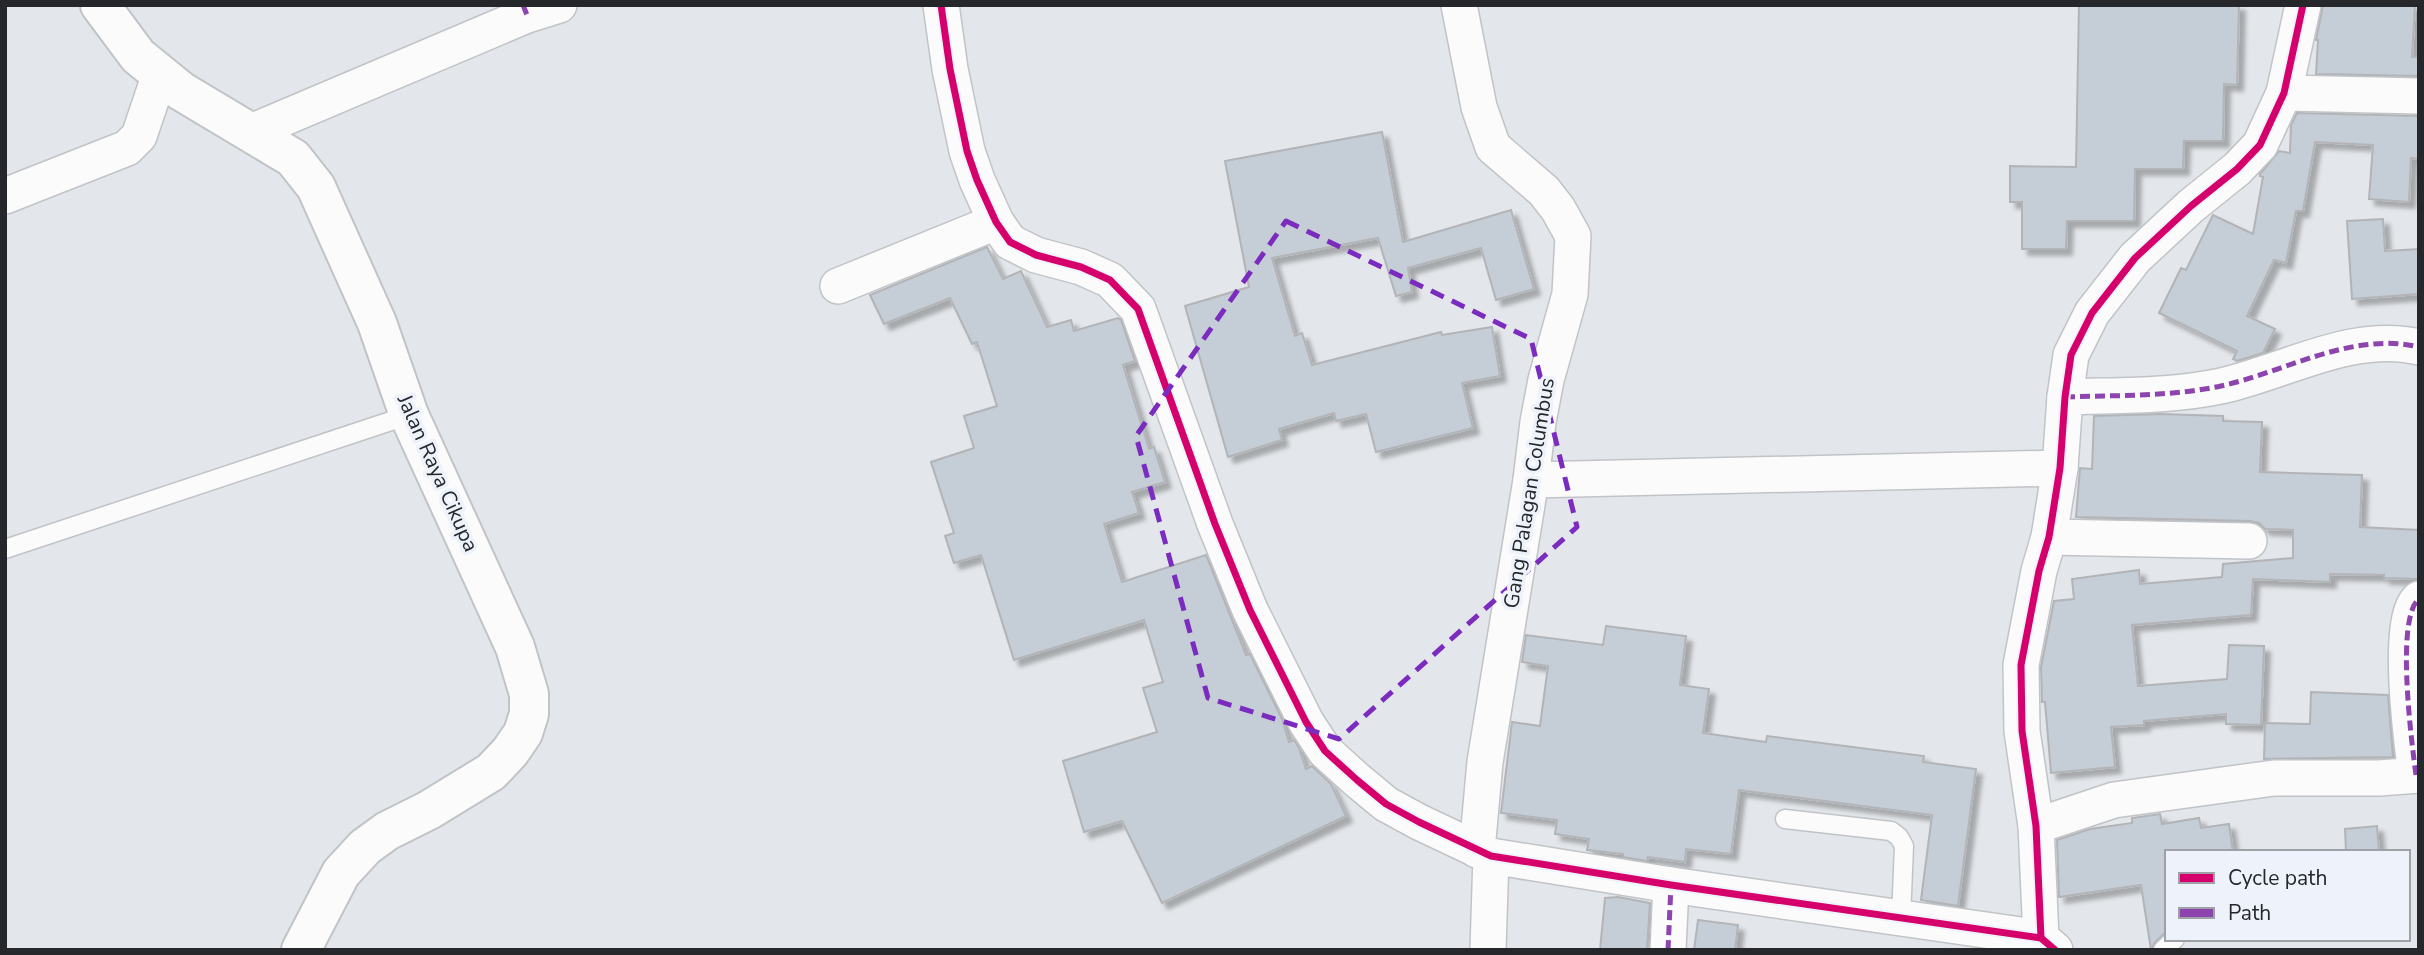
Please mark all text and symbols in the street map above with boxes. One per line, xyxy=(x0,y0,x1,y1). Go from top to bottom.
street label: Gang Palagan Columbus xyxy=(1497,376,1561,610)
street label: Jalan Raya Cikupa xyxy=(390,389,485,556)
legend xyxy=(2165,850,2410,941)
text: Cycle path xyxy=(2228,864,2327,892)
text: Path xyxy=(2228,899,2271,927)

